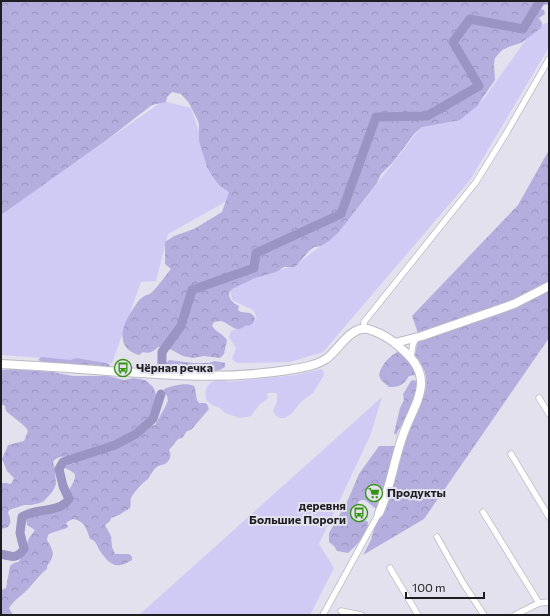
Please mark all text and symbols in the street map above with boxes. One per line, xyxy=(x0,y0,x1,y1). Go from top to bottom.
bus stop icon: Чёрная речка xyxy=(113,358,133,378)
place label: Чёрная речка xyxy=(136,360,213,374)
supermarket icon: Продукты xyxy=(364,483,384,503)
place label: Продукты xyxy=(387,485,446,499)
place label: деревня Большие Пороги xyxy=(249,498,346,526)
bus stop icon: деревня Большие Пороги xyxy=(349,503,369,523)
scale bar xyxy=(406,574,484,600)
text: 100 m xyxy=(412,580,446,594)

